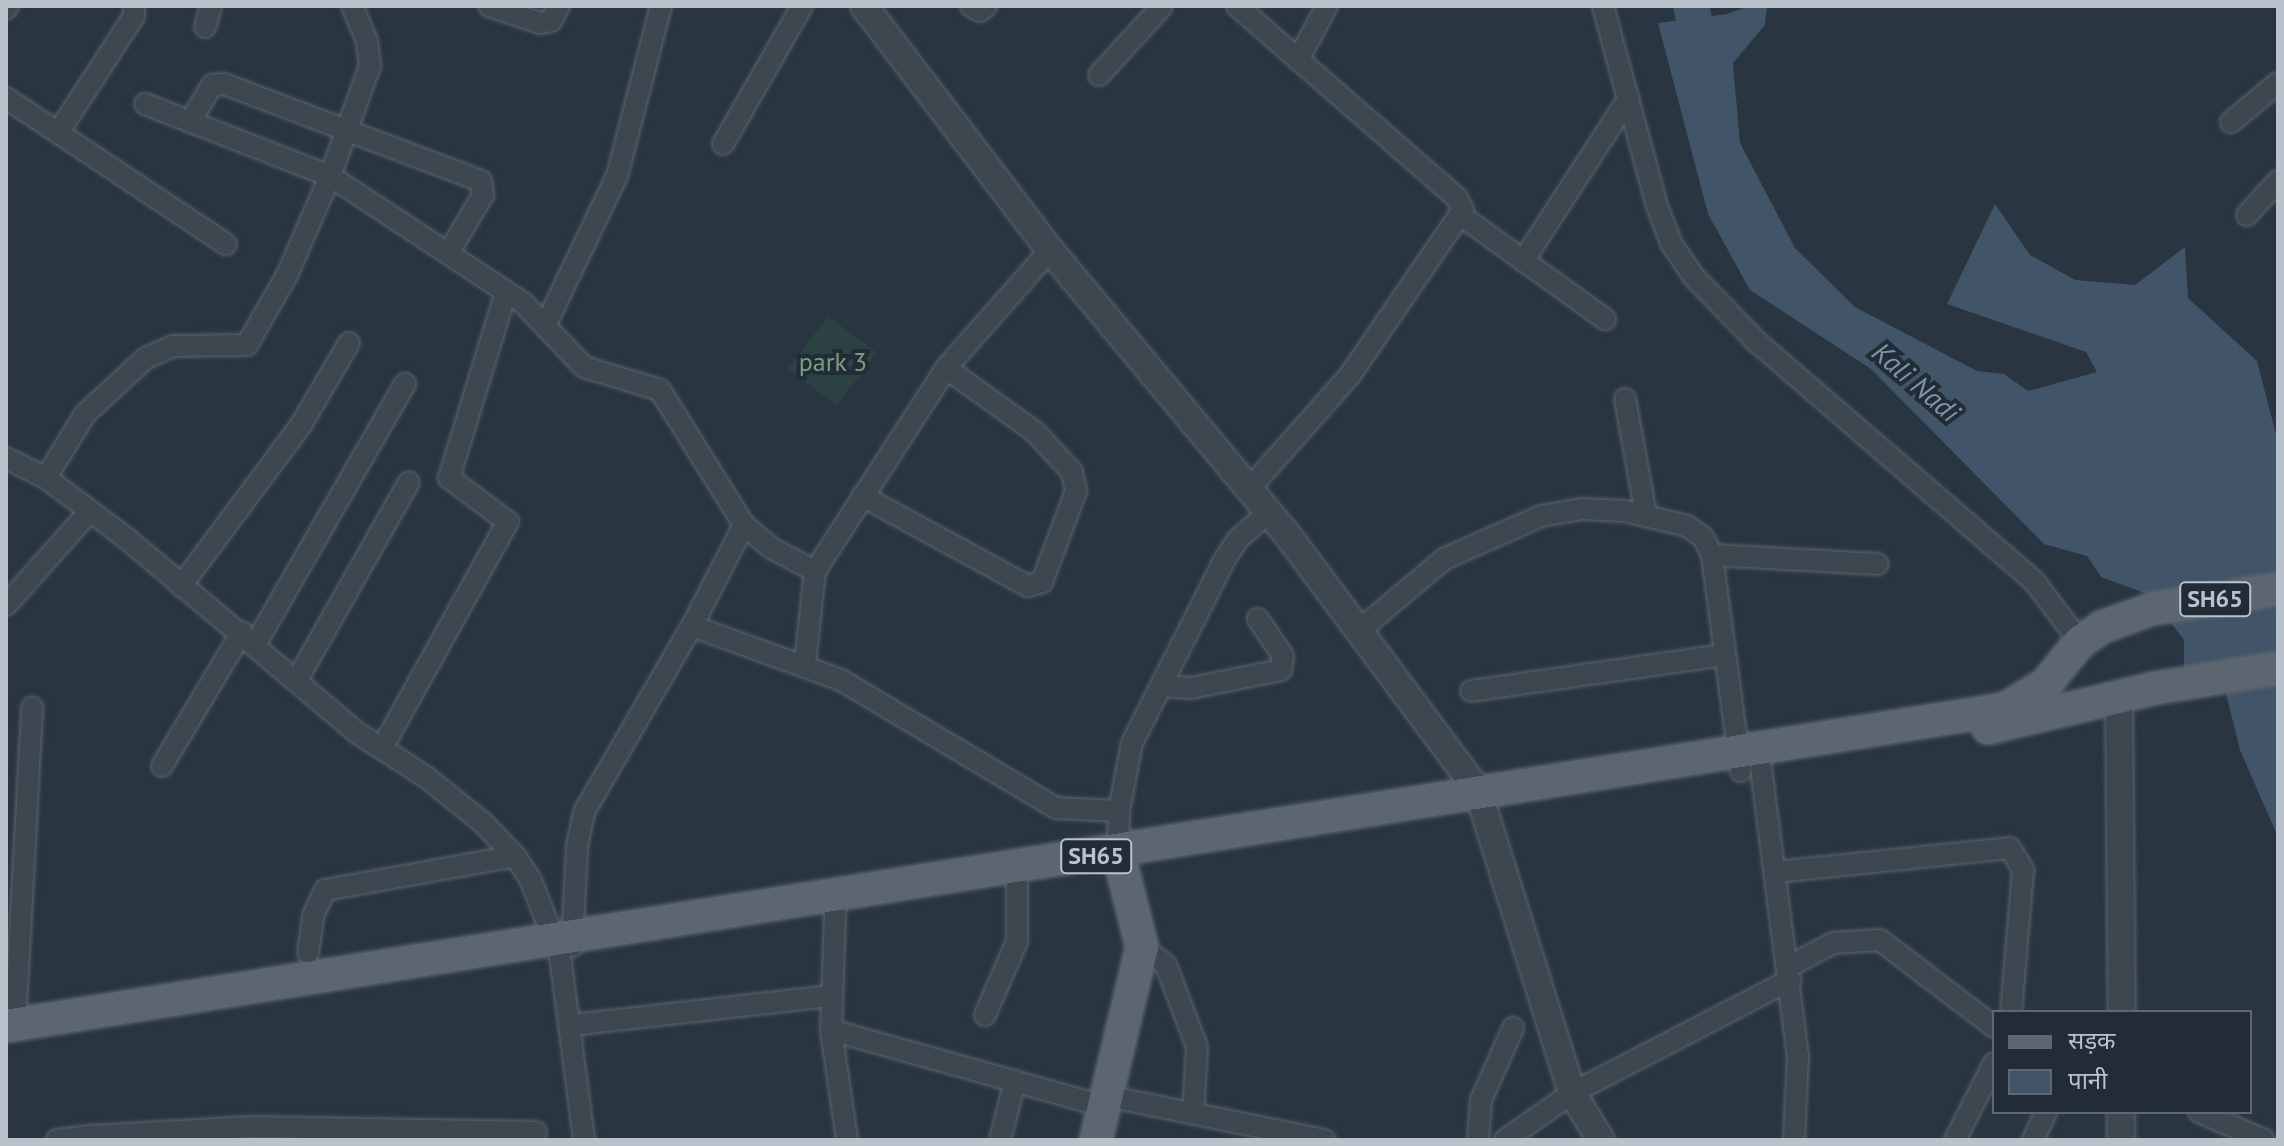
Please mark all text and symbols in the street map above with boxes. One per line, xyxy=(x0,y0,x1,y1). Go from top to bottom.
water label: Kali Nadi xyxy=(1866,335,1966,429)
park label: park 3 xyxy=(798,346,868,378)
road number: SH65 xyxy=(2179,579,2251,619)
road number: SH65 xyxy=(1060,836,1132,876)
legend xyxy=(1992,1010,2252,1114)
text: सड़क xyxy=(2068,1025,2116,1056)
text: पानी xyxy=(2068,1065,2107,1096)

